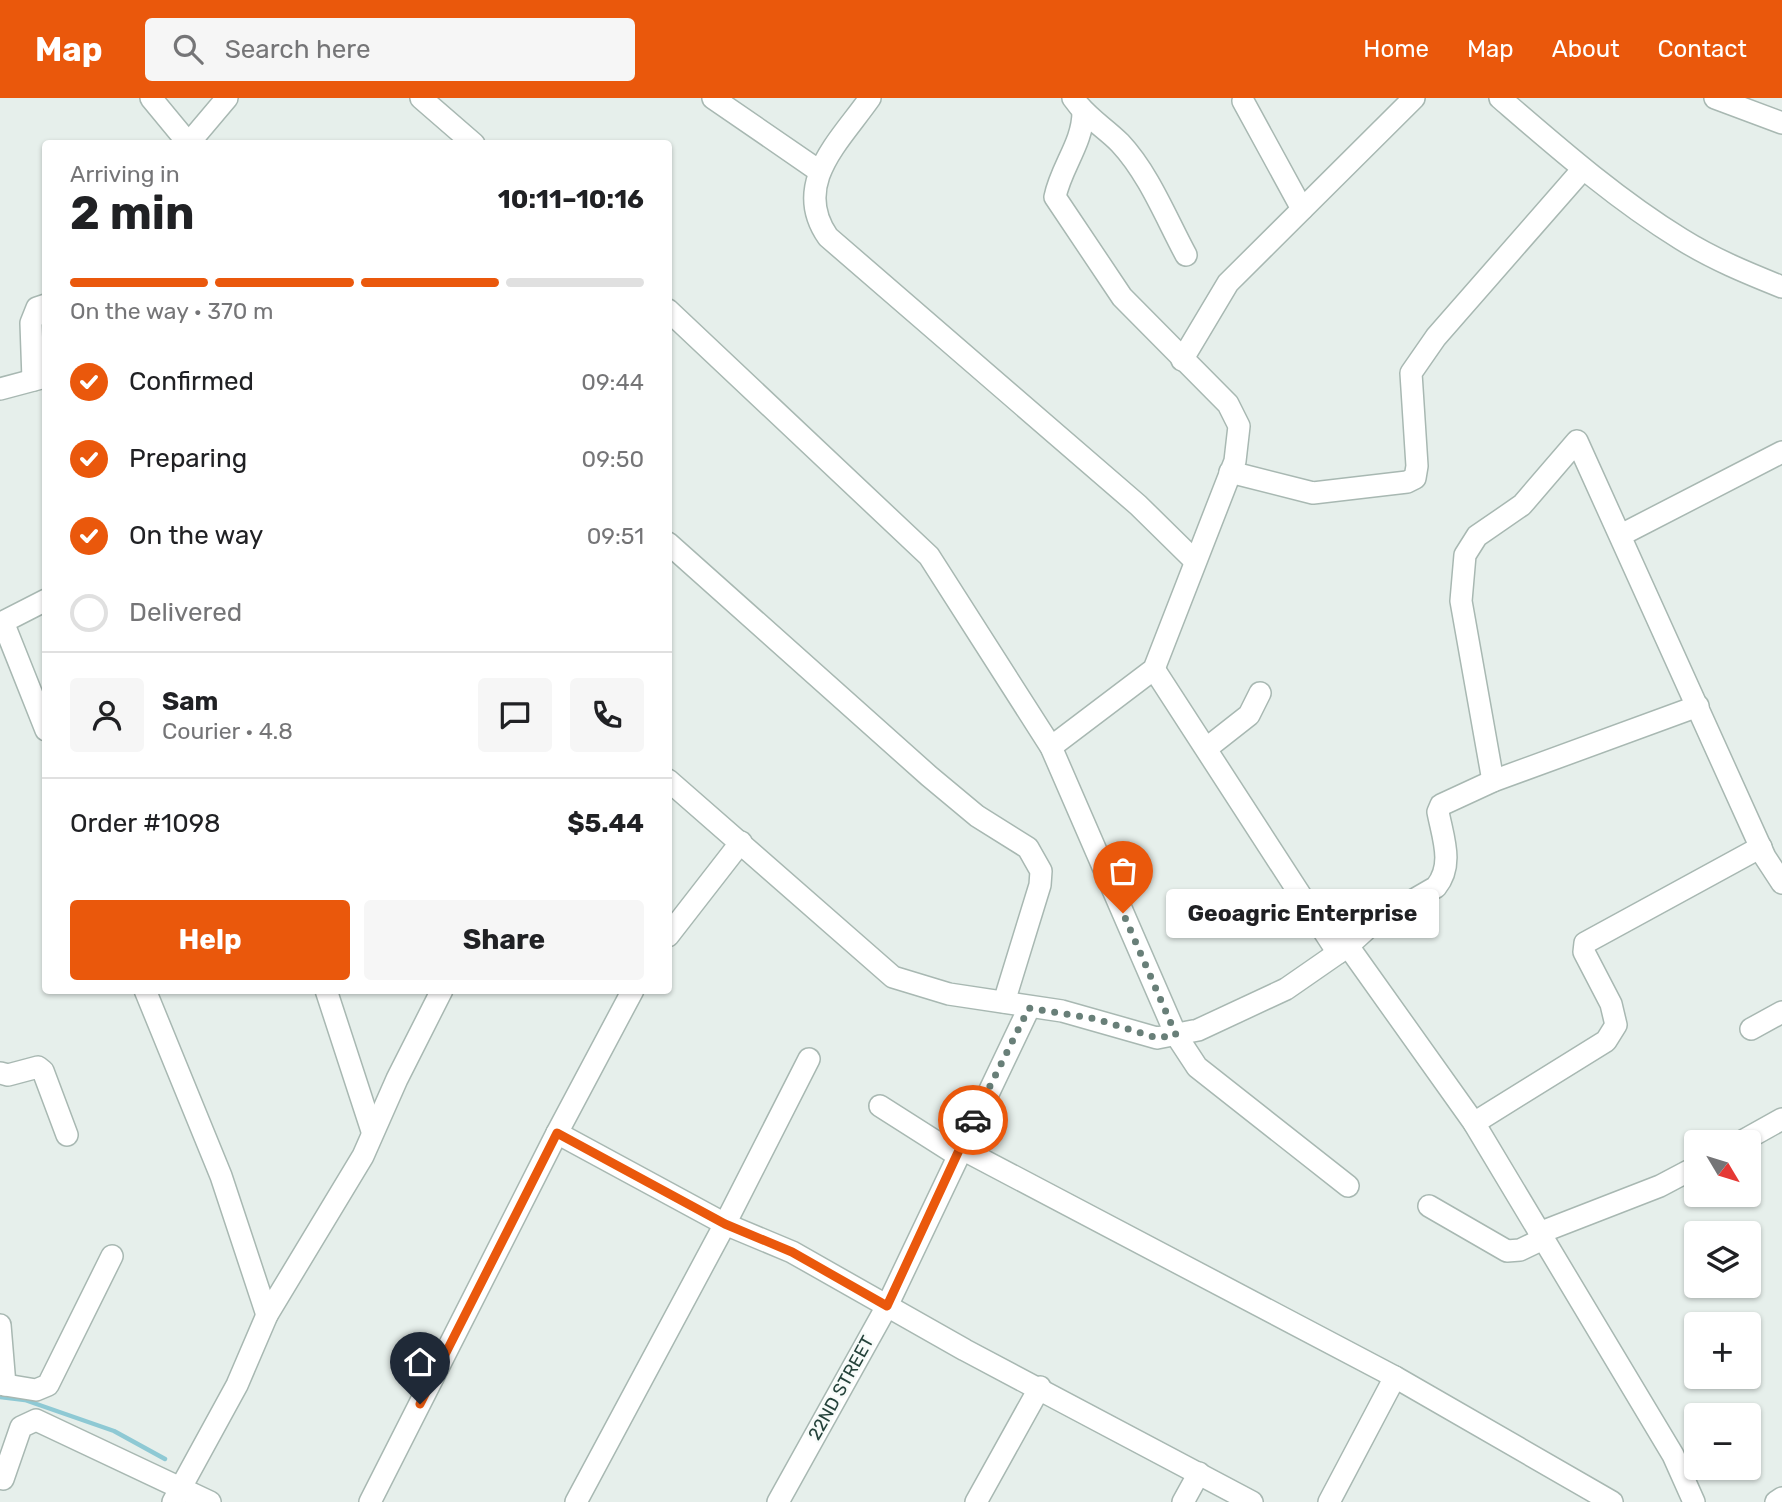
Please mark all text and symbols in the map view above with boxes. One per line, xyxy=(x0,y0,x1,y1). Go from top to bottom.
search box xyxy=(145,18,635,81)
text: Map xyxy=(35,30,103,69)
icon: search xyxy=(169,30,207,68)
text: Search here xyxy=(225,34,370,65)
text: Home xyxy=(1363,35,1429,63)
text: Map xyxy=(1467,35,1514,63)
text: About xyxy=(1552,35,1620,63)
text: Contact xyxy=(1658,35,1747,63)
text: Arriving in xyxy=(70,160,180,188)
text: 10:11–10:16 xyxy=(498,184,644,215)
text: 2 min xyxy=(70,186,195,241)
text: On the way · 370 m xyxy=(70,297,273,325)
icon: check xyxy=(70,363,108,401)
text: Confirmed xyxy=(129,366,254,397)
text: 09:44 xyxy=(581,368,644,396)
icon: check xyxy=(70,440,108,478)
text: Preparing xyxy=(129,443,247,474)
text: 09:50 xyxy=(582,445,644,473)
icon: check xyxy=(70,517,108,555)
text: On the way xyxy=(129,520,263,551)
text: 09:51 xyxy=(587,522,644,550)
text: Delivered xyxy=(129,597,242,628)
button: person xyxy=(70,678,144,752)
button: chat xyxy=(478,678,552,752)
button: phone xyxy=(570,678,644,752)
text: Sam xyxy=(162,686,218,717)
text: Courier · 4.8 xyxy=(162,717,293,745)
text: Order #1098 xyxy=(70,808,221,839)
text: $5.44 xyxy=(567,808,644,839)
pin xyxy=(1093,841,1153,913)
icon: bag xyxy=(1104,852,1142,890)
callout: Geoagric Enterprise xyxy=(1165,888,1438,938)
text: Geoagric Enterprise xyxy=(1187,899,1418,927)
button: Help xyxy=(70,900,350,980)
button: Share xyxy=(364,900,644,980)
courier xyxy=(938,1085,1008,1155)
icon: car xyxy=(954,1101,992,1139)
north arrow xyxy=(1684,1130,1760,1208)
map controls xyxy=(1684,1130,1761,1480)
button: layers xyxy=(1684,1221,1761,1298)
button: + xyxy=(1684,1312,1761,1389)
pin xyxy=(390,1332,450,1404)
street label: 22ND STREET xyxy=(803,1332,879,1444)
icon: home xyxy=(401,1343,439,1381)
button: − xyxy=(1684,1403,1761,1480)

